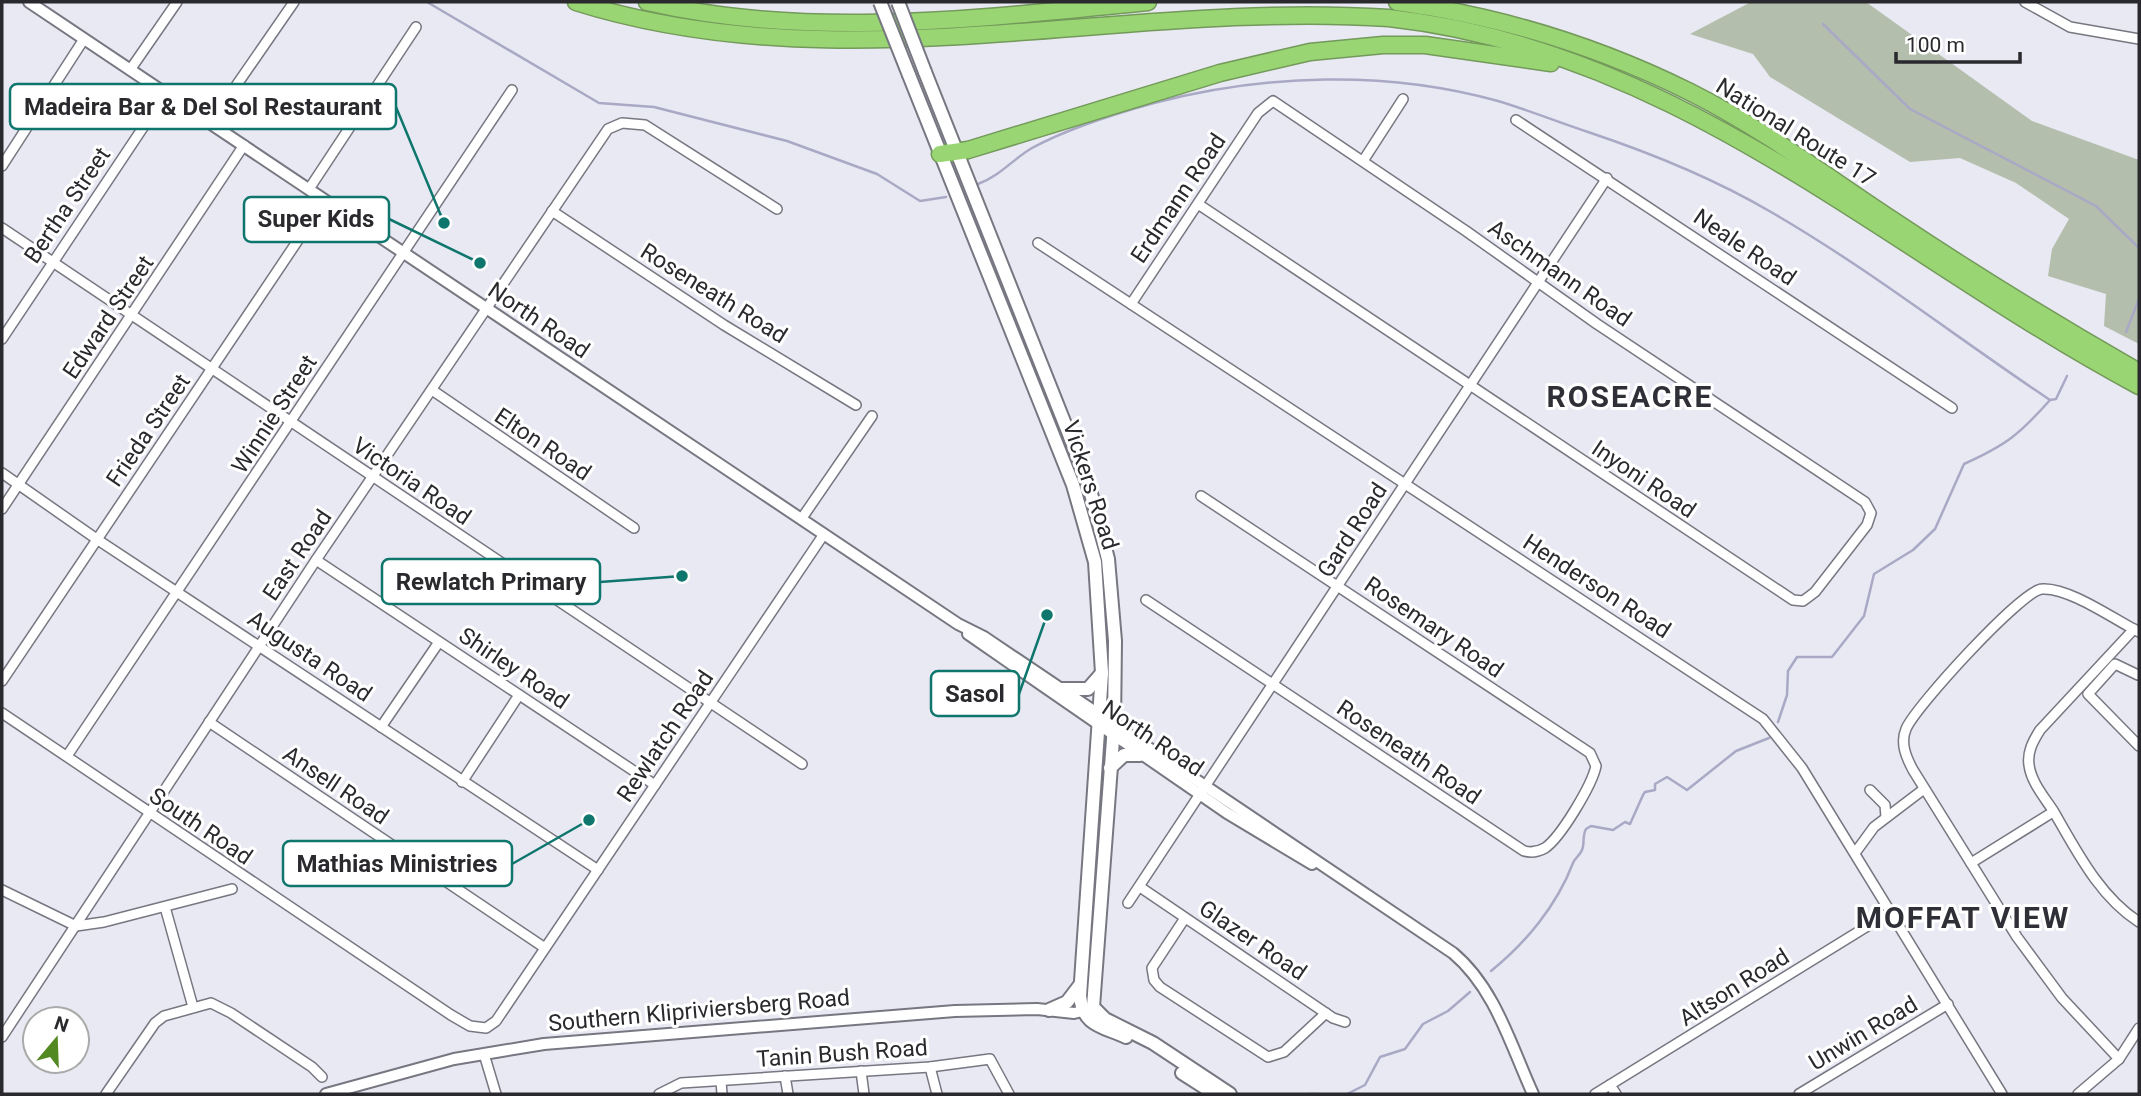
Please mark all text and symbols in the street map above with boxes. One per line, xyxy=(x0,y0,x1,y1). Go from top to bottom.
scale bar xyxy=(1896,21,2020,65)
text: 100 m xyxy=(1906,33,1965,57)
street label: National Route 17 xyxy=(1711,73,1880,192)
callout: Madeira Bar & Del Sol Restaurant xyxy=(10,84,396,129)
text: Madeira Bar & Del Sol Restaurant xyxy=(24,93,382,121)
street label: Erdmann Road xyxy=(1125,128,1232,268)
street label: Bertha Street xyxy=(19,142,116,268)
callout: Super Kids xyxy=(244,197,389,242)
street label: Neale Road xyxy=(1689,203,1801,291)
text: Super Kids xyxy=(258,205,374,233)
street label: Aschmann Road xyxy=(1483,214,1636,333)
street label: Roseneath Road xyxy=(636,238,792,349)
street label: Edward Street xyxy=(57,251,159,384)
street label: North Road xyxy=(483,277,595,364)
street label: Winnie Street xyxy=(226,350,323,478)
street label: Frieda Street xyxy=(101,369,196,492)
district label: ROSEACRE xyxy=(1547,379,1713,414)
street label: Elton Road xyxy=(489,402,596,486)
street label: Vickers Road xyxy=(1057,417,1124,553)
street label: Victoria Road xyxy=(347,432,476,531)
street label: Inyoni Road xyxy=(1587,435,1701,524)
street label: Gard Road xyxy=(1312,478,1393,583)
street label: East Road xyxy=(257,505,338,606)
street label: Henderson Road xyxy=(1518,529,1676,644)
callout: Rewlatch Primary xyxy=(382,559,600,604)
text: Rewlatch Primary xyxy=(396,568,587,596)
street label: Rosemary Road xyxy=(1359,571,1508,684)
street label: Augusta Road xyxy=(243,605,377,708)
street label: Shirley Road xyxy=(454,622,574,715)
street label: Rewlatch Road xyxy=(612,666,719,807)
callout: Sasol xyxy=(931,671,1019,716)
text: Sasol xyxy=(945,680,1005,708)
street label: Roseneath Road xyxy=(1332,694,1486,810)
street label: North Road xyxy=(1097,695,1209,782)
street label: Ansell Road xyxy=(278,740,394,831)
street label: South Road xyxy=(144,782,257,871)
callout: Mathias Ministries xyxy=(283,841,512,886)
text: Mathias Ministries xyxy=(297,850,497,878)
street label: Glazer Road xyxy=(1194,895,1311,986)
district label: MOFFAT VIEW xyxy=(1856,900,2070,935)
street label: Altson Road xyxy=(1674,943,1794,1032)
street label: Southern Klipriviersberg Road xyxy=(547,984,851,1037)
street label: Unwin Road xyxy=(1804,991,1922,1076)
north arrow xyxy=(21,1005,91,1075)
text: N xyxy=(51,1011,71,1037)
street label: Tanin Bush Road xyxy=(755,1034,929,1073)

